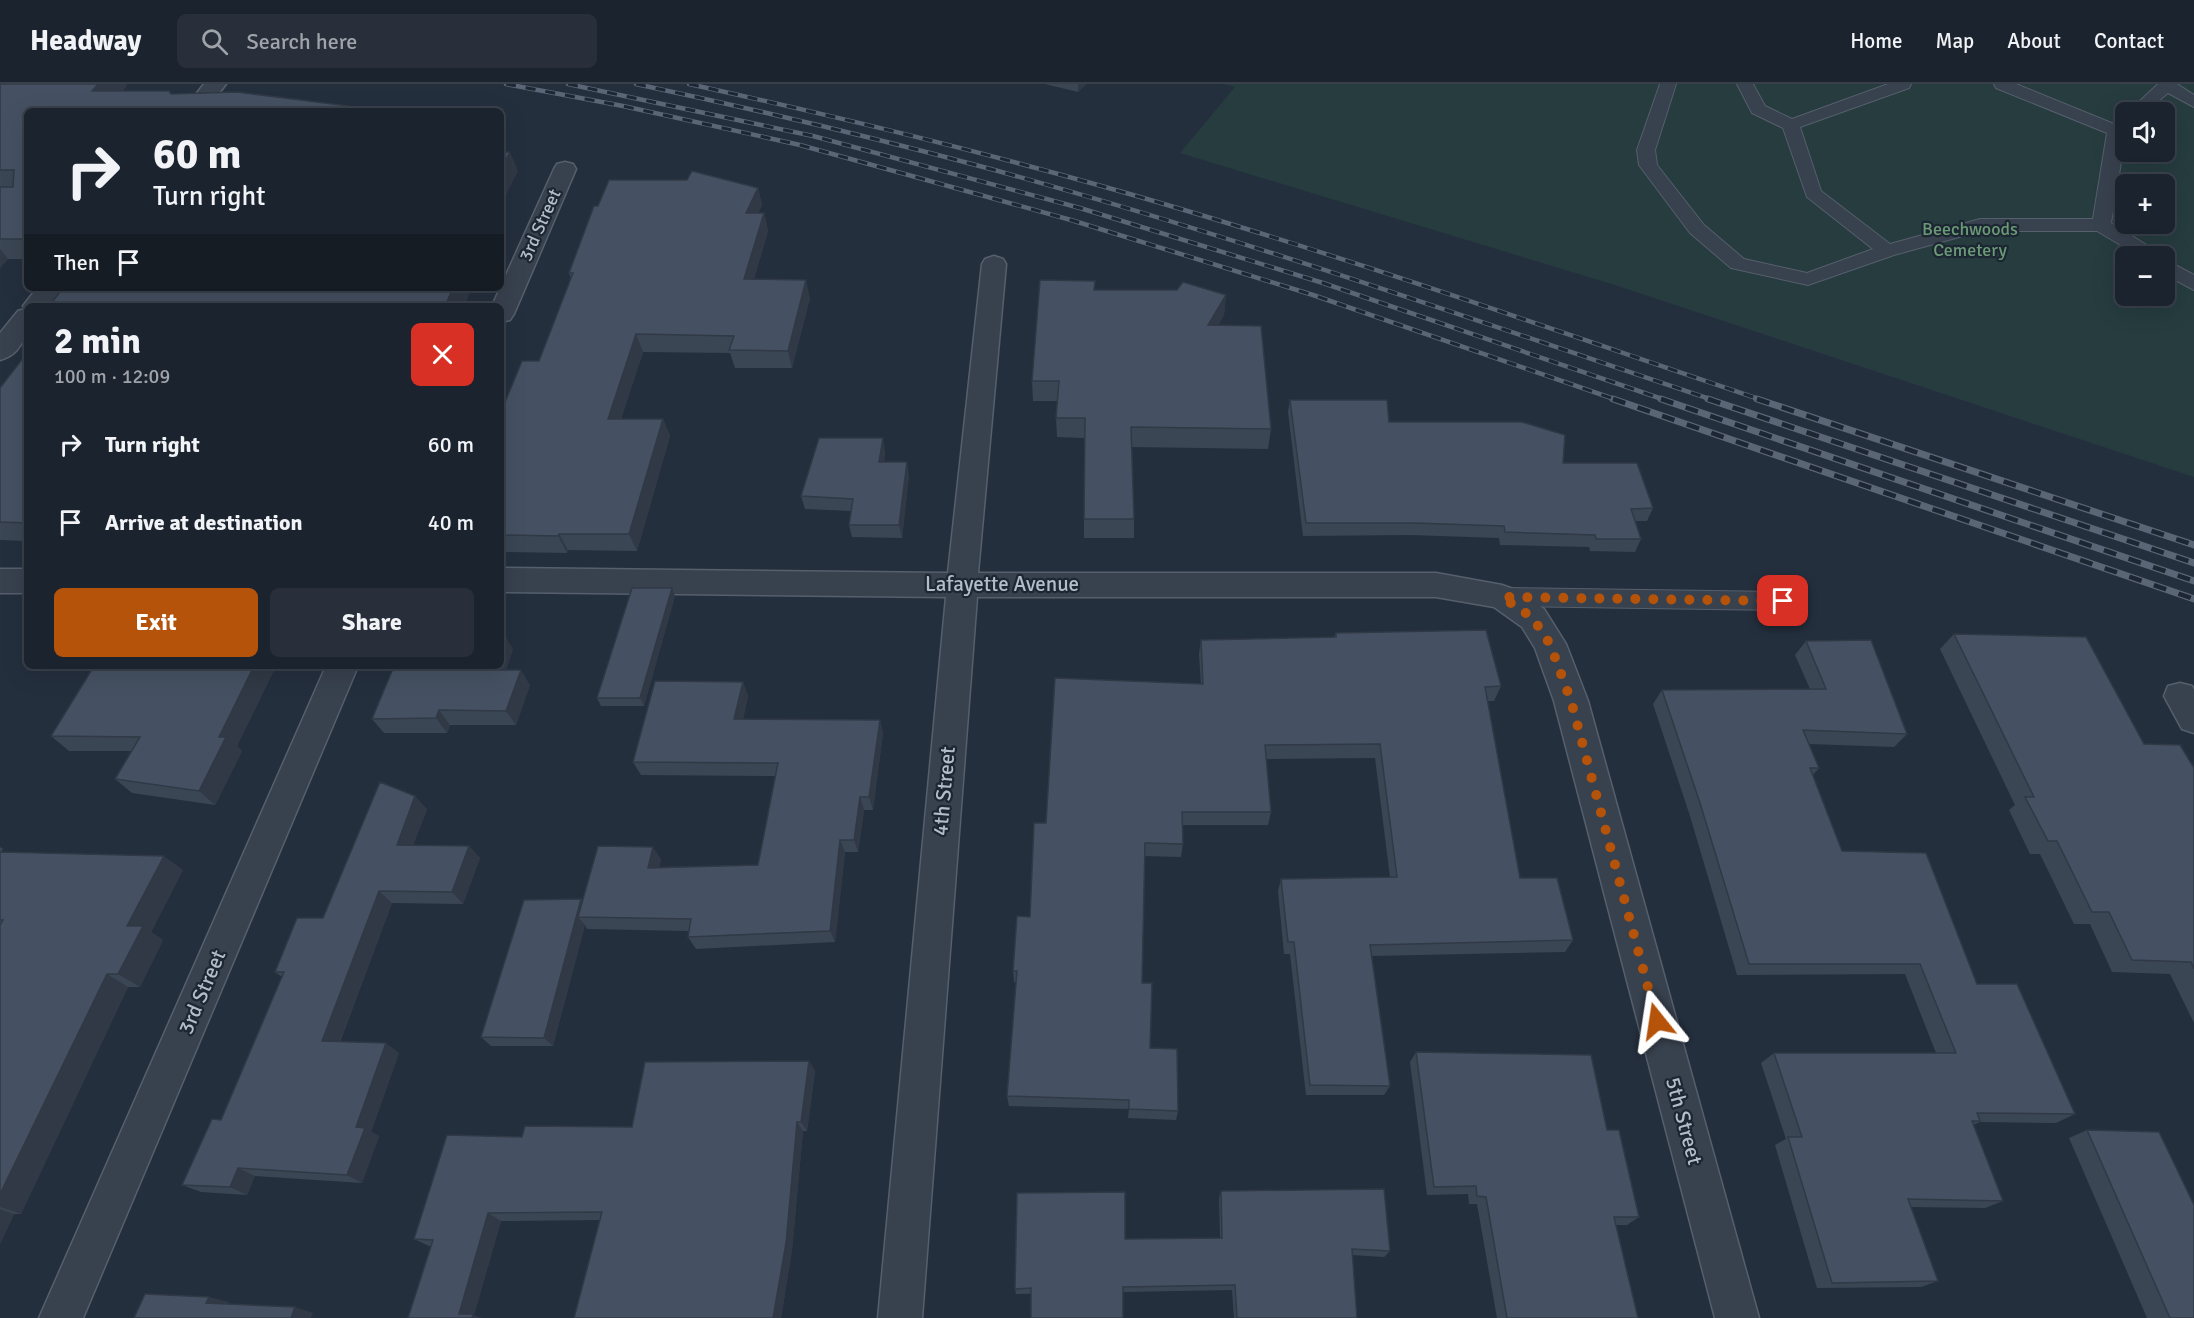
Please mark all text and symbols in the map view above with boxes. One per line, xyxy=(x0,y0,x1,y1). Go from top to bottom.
search box xyxy=(177,14,597,68)
text: Headway xyxy=(30,24,141,58)
icon: search xyxy=(198,25,231,58)
text: Search here xyxy=(246,28,357,55)
text: Home xyxy=(1850,28,1903,54)
text: Map xyxy=(1936,28,1974,54)
text: About xyxy=(2007,28,2061,54)
text: Contact xyxy=(2094,28,2164,54)
map controls xyxy=(2115,102,2175,306)
button: sound xyxy=(2115,102,2175,162)
text: 60 m xyxy=(153,129,242,180)
icon: right xyxy=(54,132,132,210)
button: + xyxy=(2115,174,2175,234)
text: Turn right xyxy=(153,180,266,213)
street label: 3rd Street xyxy=(514,186,566,264)
park label: Beechwoods Cemetery xyxy=(1922,218,2018,261)
icon: arrive xyxy=(112,246,145,279)
button: − xyxy=(2115,246,2175,306)
text: Then xyxy=(54,249,100,276)
text: 2 min xyxy=(54,319,141,364)
button: close xyxy=(411,323,474,386)
text: 100 m · 12:09 xyxy=(54,364,170,389)
icon: right xyxy=(54,428,87,461)
text: Turn right xyxy=(105,431,200,458)
text: 60 m xyxy=(428,431,474,458)
icon: arrive xyxy=(54,506,87,539)
text: Arrive at destination xyxy=(105,509,302,536)
text: 40 m xyxy=(428,509,474,536)
street label: Lafayette Avenue xyxy=(925,571,1079,597)
pin xyxy=(1757,575,1808,626)
icon: arrive xyxy=(1766,584,1799,617)
button: Exit xyxy=(54,588,258,657)
button: Share xyxy=(270,588,474,657)
street label: 4th Street xyxy=(927,745,961,837)
street label: 3rd Street xyxy=(173,946,231,1038)
position arrow xyxy=(1625,989,1689,1053)
street label: 5th Street xyxy=(1660,1074,1708,1168)

